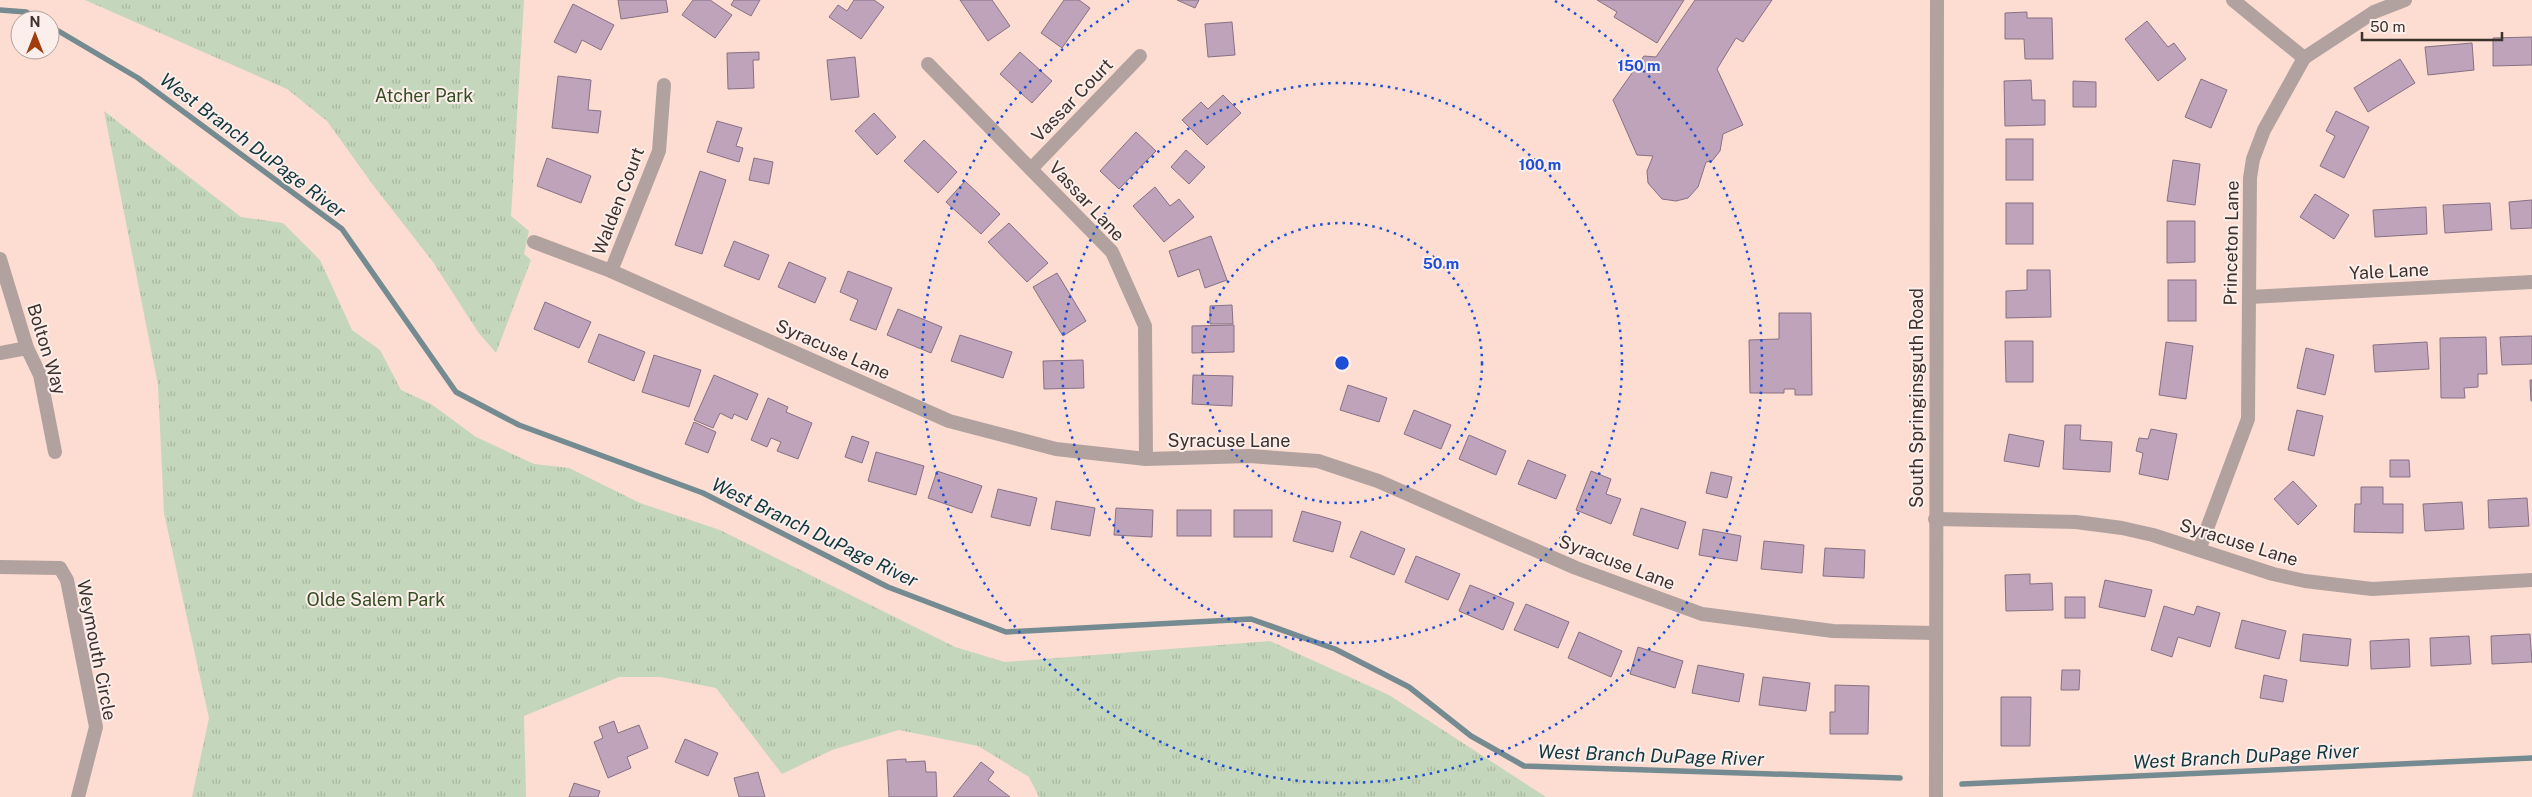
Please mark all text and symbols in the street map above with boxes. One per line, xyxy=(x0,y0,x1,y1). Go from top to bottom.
north arrow xyxy=(10,10,60,60)
scale bar xyxy=(2362,10,2502,42)
text: N xyxy=(30,14,40,30)
text: 50 m xyxy=(2370,18,2405,35)
street label: Vassar Court xyxy=(1027,54,1117,146)
text: 150 m xyxy=(1617,57,1661,74)
water label: West Branch DuPage River xyxy=(156,68,351,222)
park label: Atcher Park xyxy=(375,85,473,106)
street label: Walden Court xyxy=(588,144,648,258)
text: 100 m xyxy=(1519,156,1561,173)
street label: Vassar Lane xyxy=(1045,157,1129,245)
street label: Princeton Lane xyxy=(2219,180,2243,306)
text: 50 m xyxy=(1423,255,1459,272)
street label: Yale Lane xyxy=(2349,258,2429,284)
street label: South Springinsguth Road xyxy=(1906,288,1927,508)
street label: Bolton Way xyxy=(23,301,71,397)
street label: Syracuse Lane xyxy=(773,314,893,384)
centre of rings xyxy=(1333,354,1351,372)
street label: Syracuse Lane xyxy=(1168,430,1290,451)
water label: West Branch DuPage River xyxy=(708,472,922,592)
street label: Syracuse Lane xyxy=(2177,514,2301,570)
street label: Syracuse Lane xyxy=(1556,530,1678,594)
street label: Weymouth Circle xyxy=(73,578,121,722)
park label: Olde Salem Park xyxy=(307,589,445,610)
water label: West Branch DuPage River xyxy=(2132,739,2361,773)
water label: West Branch DuPage River xyxy=(1537,740,1765,770)

